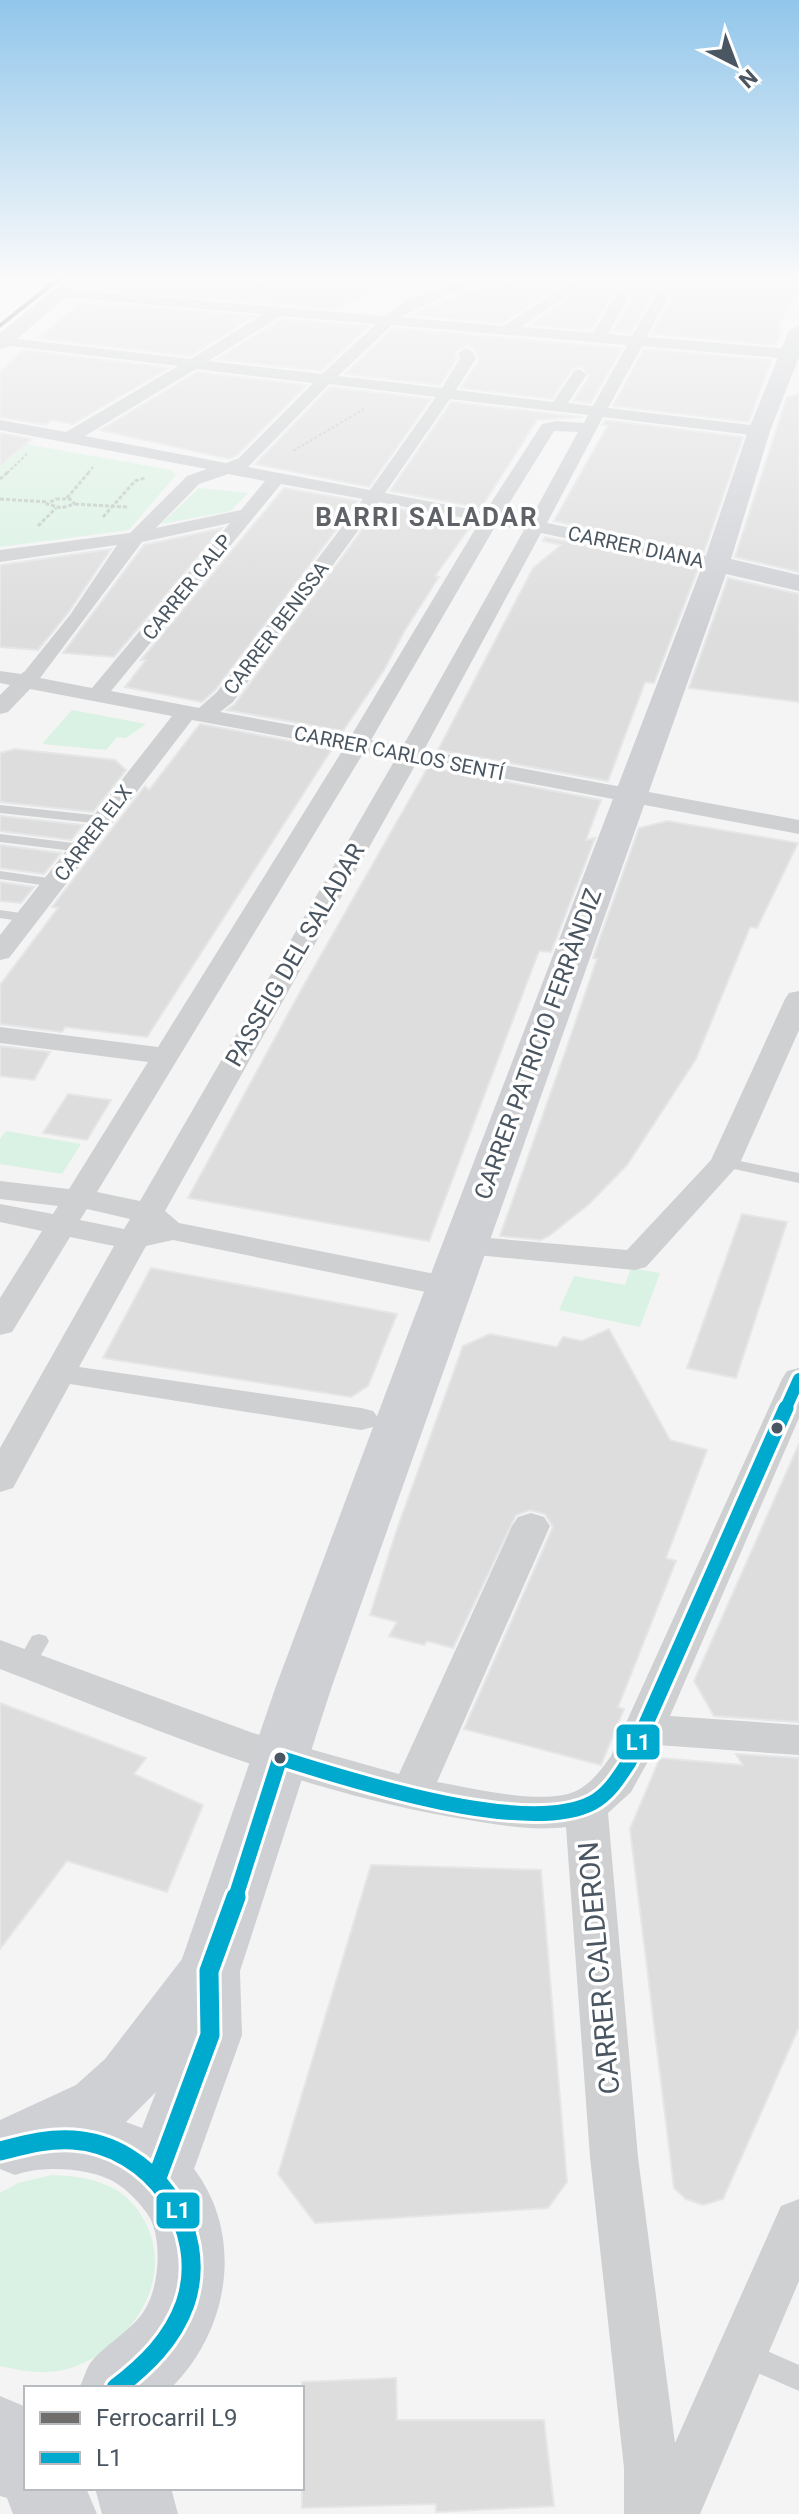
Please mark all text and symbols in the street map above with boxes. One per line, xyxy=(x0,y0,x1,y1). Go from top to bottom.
north arrow xyxy=(695,24,775,104)
text: N xyxy=(734,64,762,93)
district label: BARRI SALADAR xyxy=(315,502,539,532)
street label: CARRER DIANA xyxy=(566,521,706,573)
street label: CARRER CALP xyxy=(137,529,237,645)
street label: CARRER BENISSA xyxy=(218,557,334,699)
street label: CARRER CARLOS SENTÍ xyxy=(292,721,506,785)
street label: CARRER ELX xyxy=(49,780,137,886)
street label: PASSEIG DEL SALADAR xyxy=(220,838,370,1072)
street label: CARRER PATRICIO FERRÀNDIZ xyxy=(469,885,607,1203)
unlabelled marker xyxy=(769,1420,785,1436)
line badge: L1 xyxy=(615,1723,661,1761)
text: L1 xyxy=(626,1730,650,1755)
unlabelled marker xyxy=(272,1750,288,1766)
street label: CARRER CALDERON xyxy=(572,1840,626,2096)
line badge: L1 xyxy=(155,2191,201,2230)
text: L1 xyxy=(166,2198,190,2223)
legend xyxy=(24,2386,304,2490)
text: Ferrocarril L9 xyxy=(96,2404,237,2432)
text: L1 xyxy=(96,2444,122,2472)

